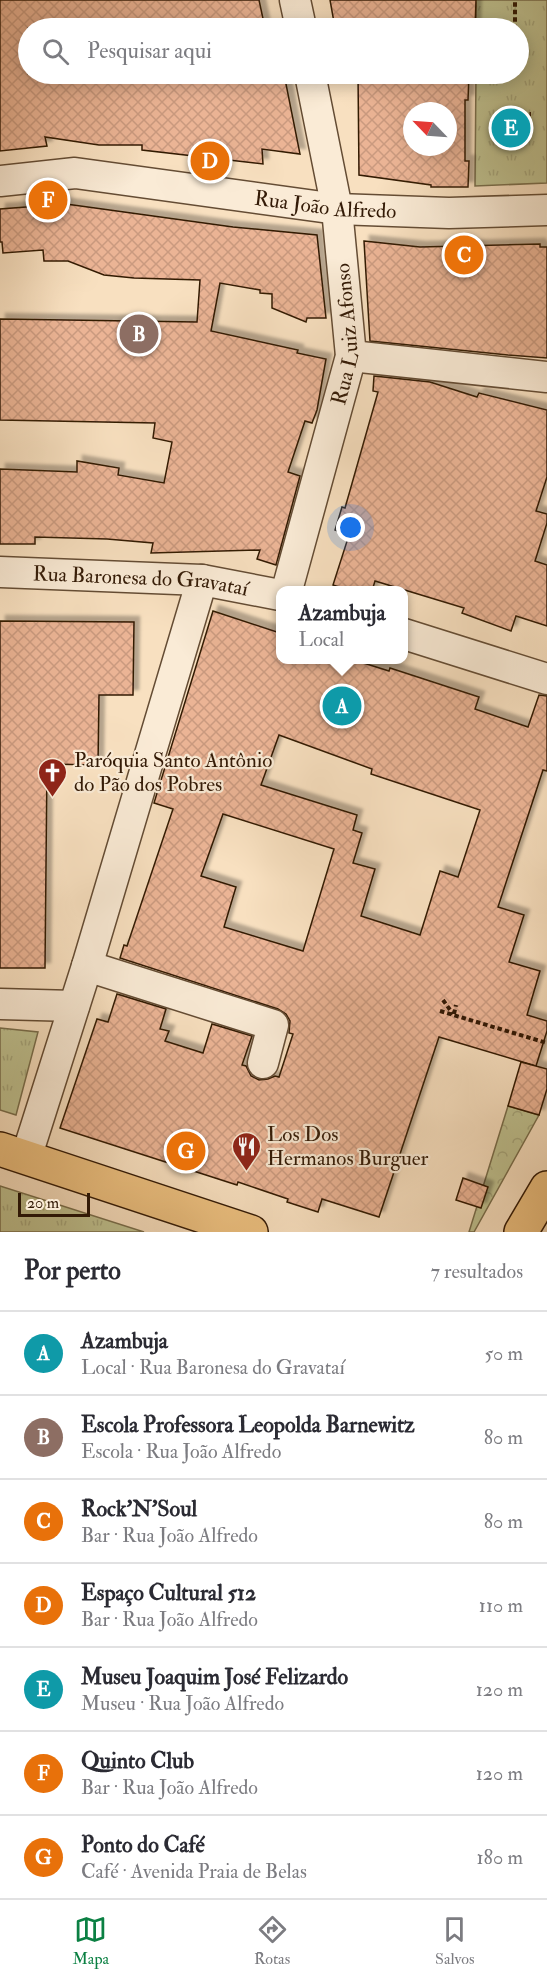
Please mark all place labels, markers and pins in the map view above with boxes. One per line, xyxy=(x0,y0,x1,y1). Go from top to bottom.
pin: E xyxy=(492,106,530,150)
pin: D xyxy=(190,138,230,184)
pin: F xyxy=(28,178,68,222)
pin: C xyxy=(444,232,484,278)
pin: B xyxy=(120,312,158,356)
pin: A xyxy=(322,684,362,728)
place label: Paróquia Santo Antônio do Pão dos Pobres xyxy=(74,747,272,798)
church icon: Paróquia Santo Antônio do Pão dos Pobres xyxy=(37,756,69,798)
place label: Los Dos Hermanos Burguer xyxy=(267,1121,429,1172)
pin: G xyxy=(166,1128,206,1174)
restaurant icon: Los Dos Hermanos Burguer xyxy=(230,1130,262,1172)

